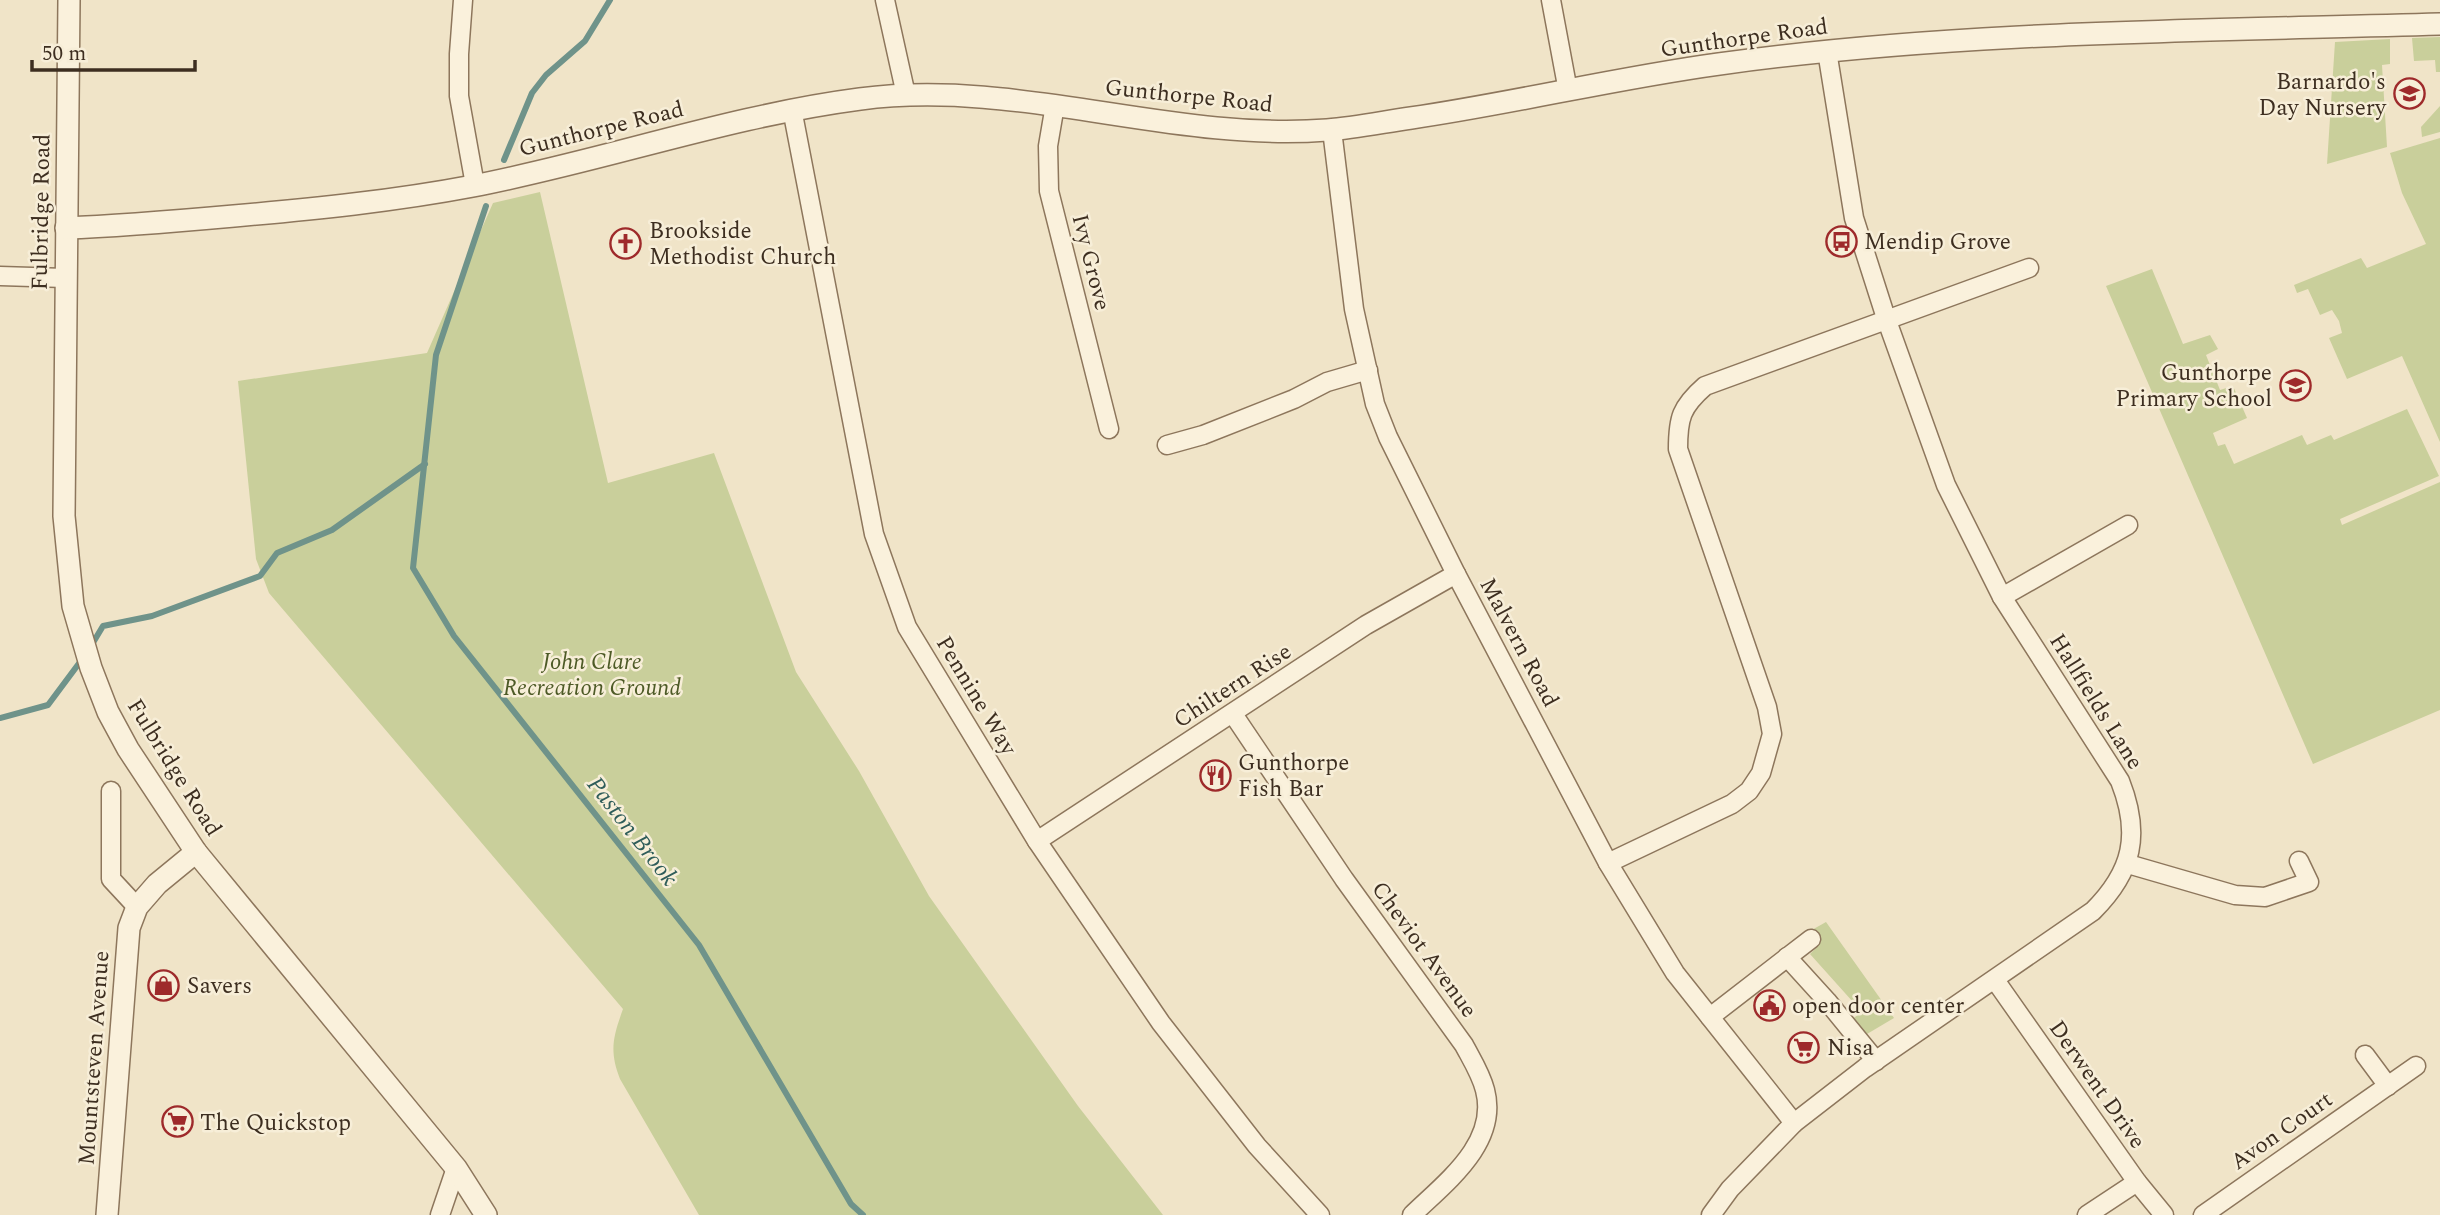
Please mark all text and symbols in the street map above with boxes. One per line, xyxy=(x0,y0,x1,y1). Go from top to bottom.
street label: Gunthorpe Road xyxy=(1658,9,1830,68)
scale bar xyxy=(32,28,194,72)
text: 50 m xyxy=(42,38,86,70)
place label: Barnardo's Day Nursery xyxy=(2259,65,2387,126)
street label: Gunthorpe Road xyxy=(1103,70,1275,123)
school or university icon: Barnardo's Day Nursery xyxy=(2392,77,2426,111)
street label: Gunthorpe Road xyxy=(515,92,688,167)
street label: Fulbridge Road xyxy=(23,133,60,291)
street label: Ivy Grove xyxy=(1062,210,1119,314)
place label: Brookside Methodist Church xyxy=(649,214,836,275)
bus stop icon: Mendip Grove xyxy=(1824,224,1858,258)
place label: Mendip Grove xyxy=(1864,225,2011,260)
church icon: Brookside Methodist Church xyxy=(609,226,643,260)
place label: Gunthorpe Primary School xyxy=(2116,356,2272,417)
school or university icon: Gunthorpe Primary School xyxy=(2278,368,2312,402)
street label: Malvern Road xyxy=(1470,572,1568,714)
street label: Hallfields Lane xyxy=(2040,627,2152,777)
street label: Pennine Way xyxy=(926,629,1026,763)
street label: Chiltern Rise xyxy=(1167,635,1299,738)
park label: John Clare Recreation Ground xyxy=(503,645,681,706)
street label: Fulbridge Road xyxy=(117,692,230,844)
place label: Gunthorpe Fish Bar xyxy=(1238,746,1349,807)
restaurant icon: Gunthorpe Fish Bar xyxy=(1198,758,1232,792)
water label: Paston Brook xyxy=(578,769,687,894)
street label: Cheviot Avenue xyxy=(1362,874,1485,1026)
street label: Mountsteven Avenue xyxy=(70,950,119,1167)
shop icon: Savers xyxy=(147,968,181,1002)
place label: Savers xyxy=(187,969,252,1004)
public building icon: open door center xyxy=(1752,988,1786,1022)
place label: open door center xyxy=(1792,989,1964,1024)
street label: Derwent Drive xyxy=(2039,1013,2154,1156)
supermarket icon: Nisa xyxy=(1787,1030,1821,1064)
place label: Nisa xyxy=(1827,1031,1874,1066)
street label: Avon Court xyxy=(2223,1083,2340,1179)
supermarket icon: The Quickstop xyxy=(160,1105,194,1139)
place label: The Quickstop xyxy=(200,1106,351,1141)

